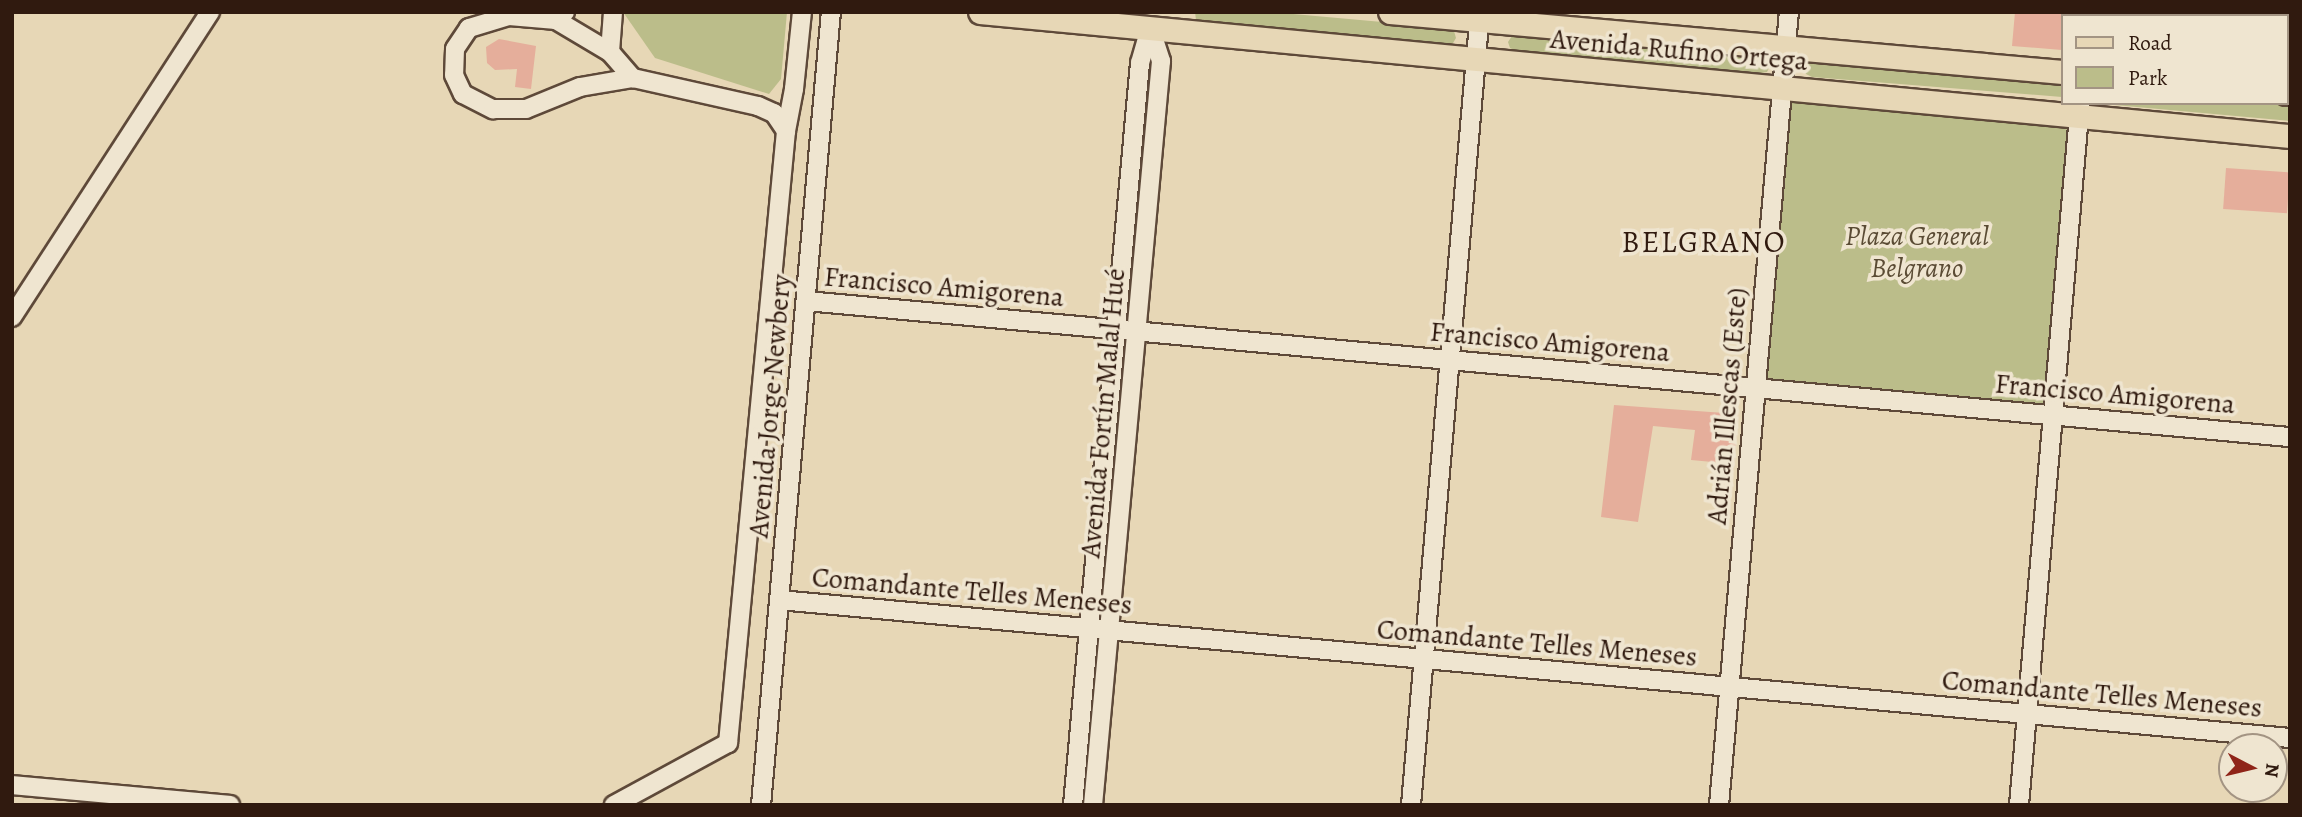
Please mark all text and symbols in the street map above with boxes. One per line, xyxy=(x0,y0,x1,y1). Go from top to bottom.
legend xyxy=(2060,14,2288,105)
street label: Avenida Rufino Ortega xyxy=(1549,22,1809,78)
text: Road xyxy=(2128,29,2172,57)
text: Park xyxy=(2128,64,2167,92)
park label: Plaza General Belgrano xyxy=(1845,219,1989,285)
district label: BELGRANO xyxy=(1622,224,1786,260)
street label: Francisco Amigorena xyxy=(823,260,1065,314)
street label: Avenida Fortín Malal Hué xyxy=(1074,267,1132,559)
street label: Avenida Jorge Newbery xyxy=(742,273,798,539)
street label: Adrián Illescas (Este) xyxy=(1700,286,1754,526)
street label: Francisco Amigorena xyxy=(1429,315,1671,369)
street label: Francisco Amigorena xyxy=(1994,367,2236,421)
street label: Comandante Telles Meneses xyxy=(811,560,1133,622)
street label: Comandante Telles Meneses xyxy=(1376,612,1698,674)
street label: Comandante Telles Meneses xyxy=(1941,663,2263,725)
north arrow xyxy=(2218,733,2288,803)
text: N xyxy=(2258,762,2286,779)

